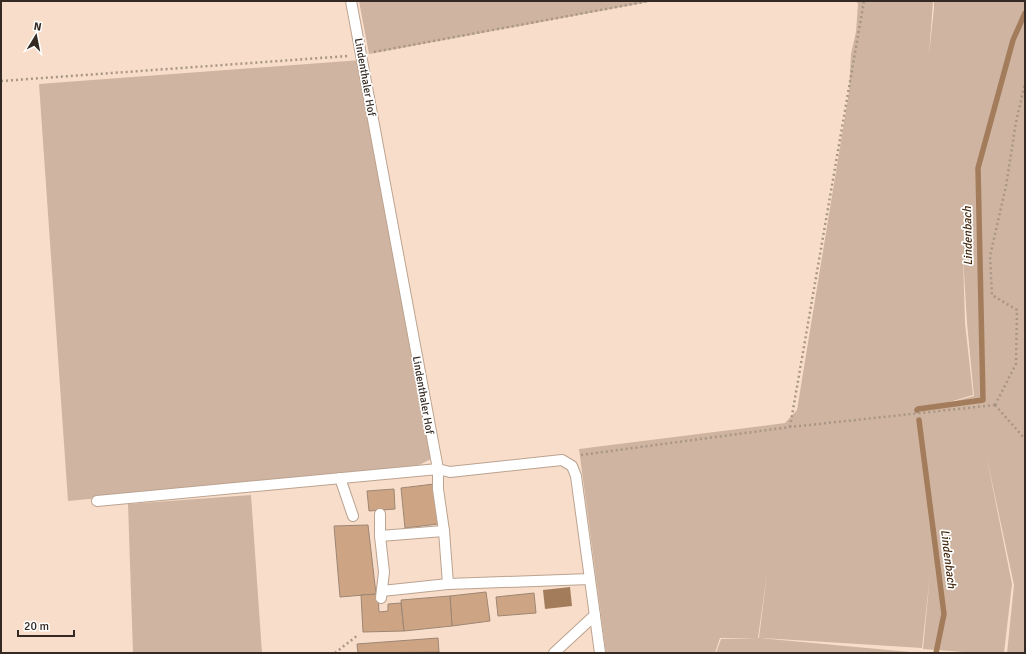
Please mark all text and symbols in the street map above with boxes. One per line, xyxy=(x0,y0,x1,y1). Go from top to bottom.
north arrow xyxy=(16,16,56,56)
text: N xyxy=(33,20,43,34)
street label: Lindenthaler Hof xyxy=(352,37,378,118)
water label: Lindenbach xyxy=(960,206,976,266)
street label: Lindenthaler Hof xyxy=(410,355,436,436)
water label: Lindenbach xyxy=(937,529,959,590)
scale bar xyxy=(18,612,74,638)
text: 20 m xyxy=(24,619,49,634)

